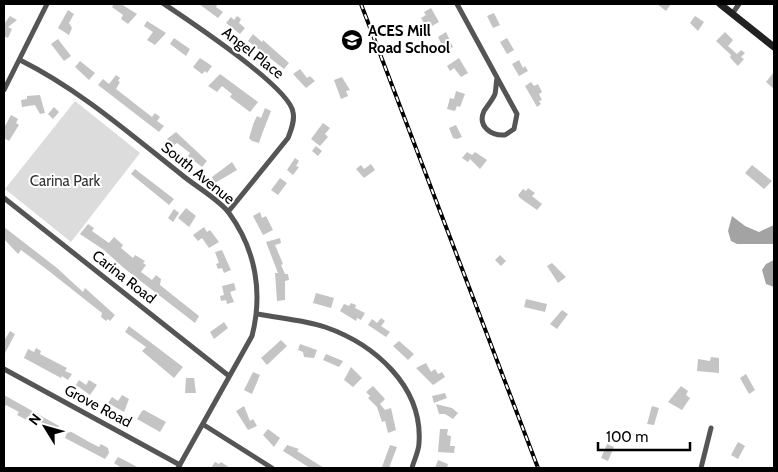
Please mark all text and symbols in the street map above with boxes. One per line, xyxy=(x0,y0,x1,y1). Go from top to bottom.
place label: ACES Mill Road School xyxy=(368,22,450,57)
street label: Angel Place xyxy=(219,23,288,83)
school or university icon: ACES Mill Road School xyxy=(340,28,364,52)
street label: South Avenue xyxy=(158,138,238,208)
park label: Carina Park xyxy=(30,172,100,190)
street label: Carina Road xyxy=(89,247,159,307)
street label: Grove Road xyxy=(61,381,135,431)
north arrow xyxy=(20,402,70,452)
text: N xyxy=(24,410,45,429)
scale bar xyxy=(598,420,690,452)
text: 100 m xyxy=(606,428,648,446)

